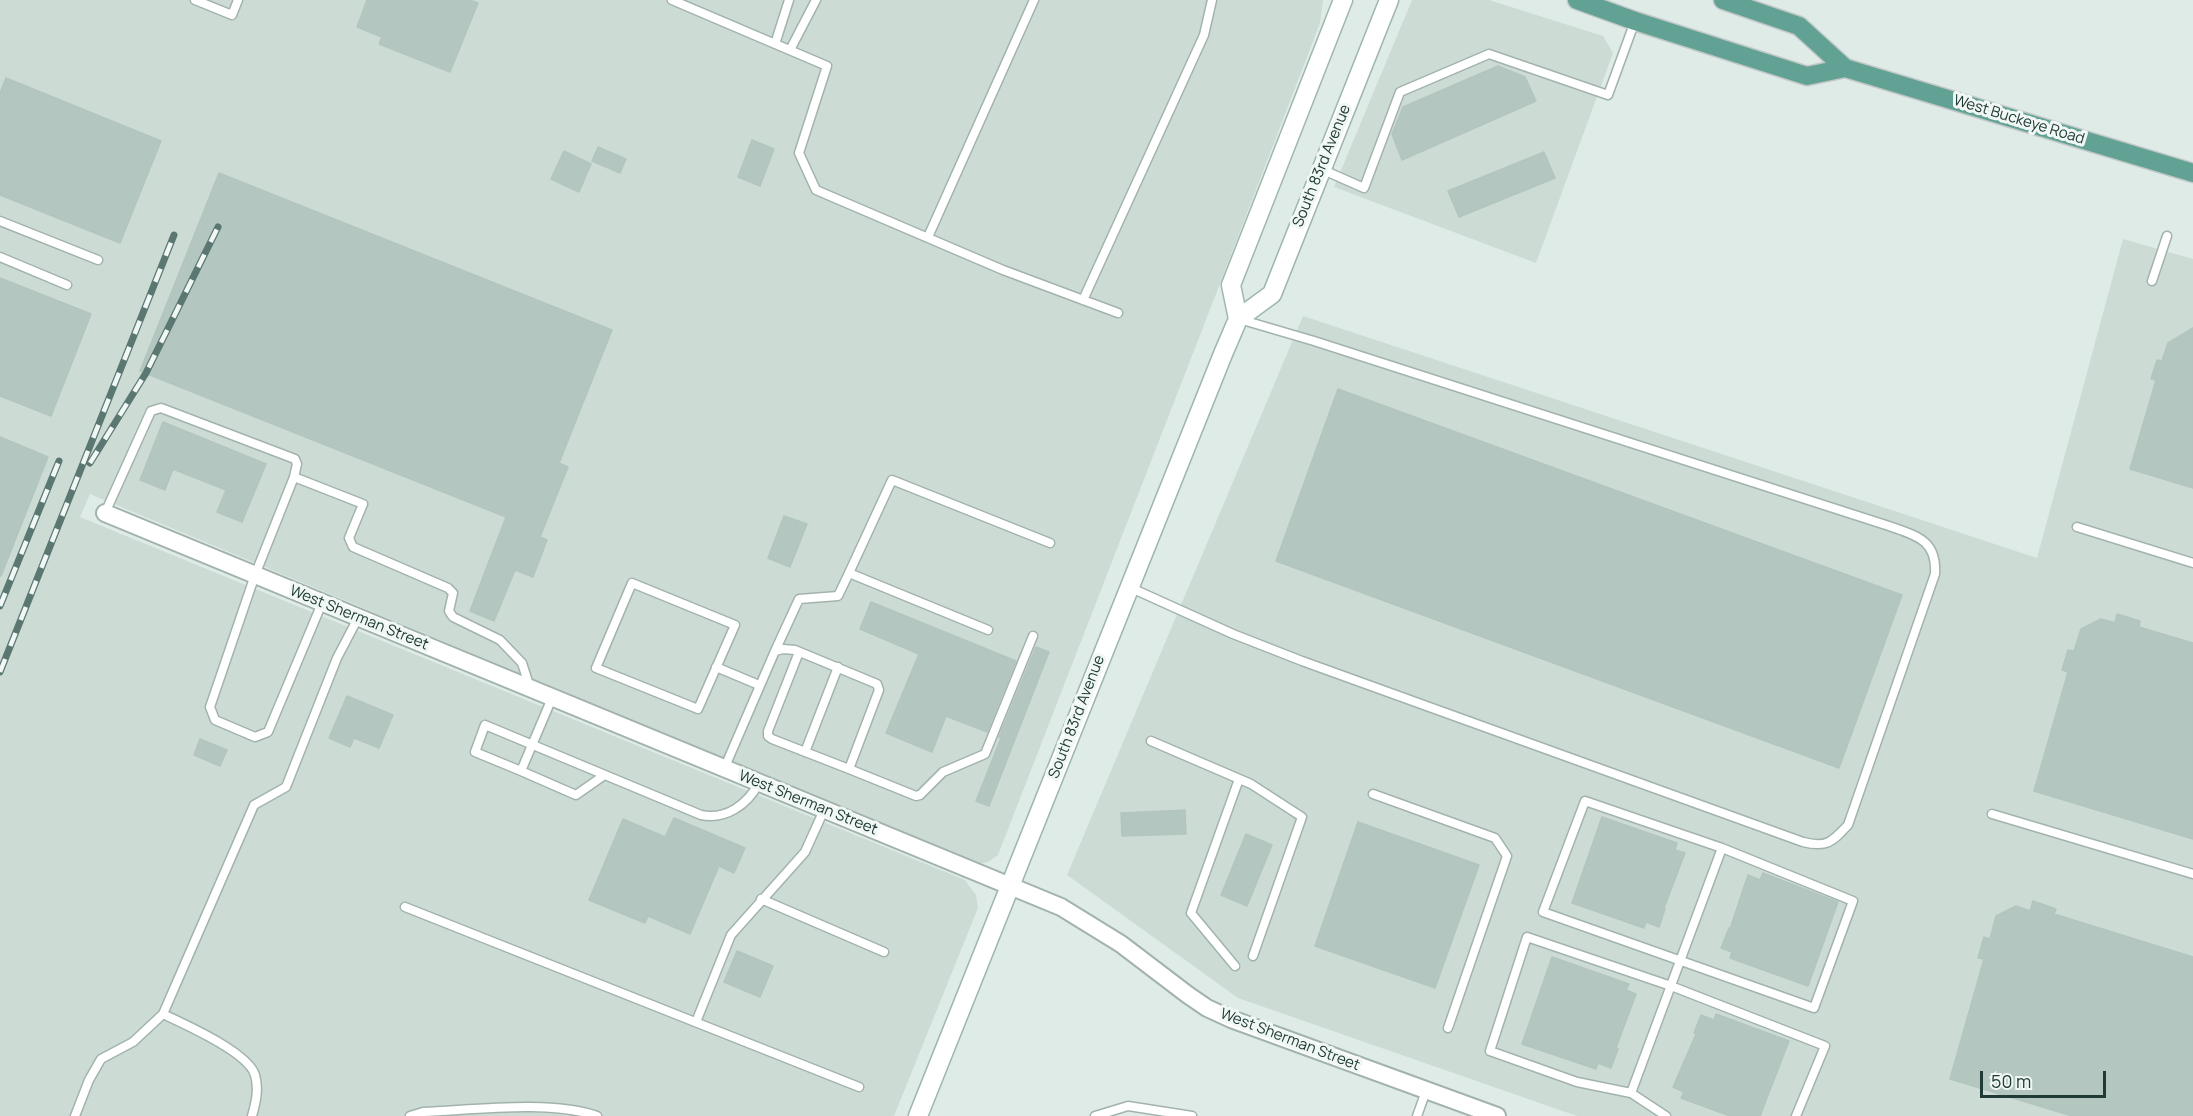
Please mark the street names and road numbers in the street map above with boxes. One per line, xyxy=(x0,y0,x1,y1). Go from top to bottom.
street label: West Buckeye Road xyxy=(1951,92,2087,148)
street label: South 83rd Avenue xyxy=(1289,102,1355,230)
street label: West Sherman Street xyxy=(287,582,431,654)
street label: South 83rd Avenue xyxy=(1045,653,1109,781)
street label: West Sherman Street xyxy=(736,767,880,839)
street label: West Sherman Street xyxy=(1218,1005,1362,1075)

